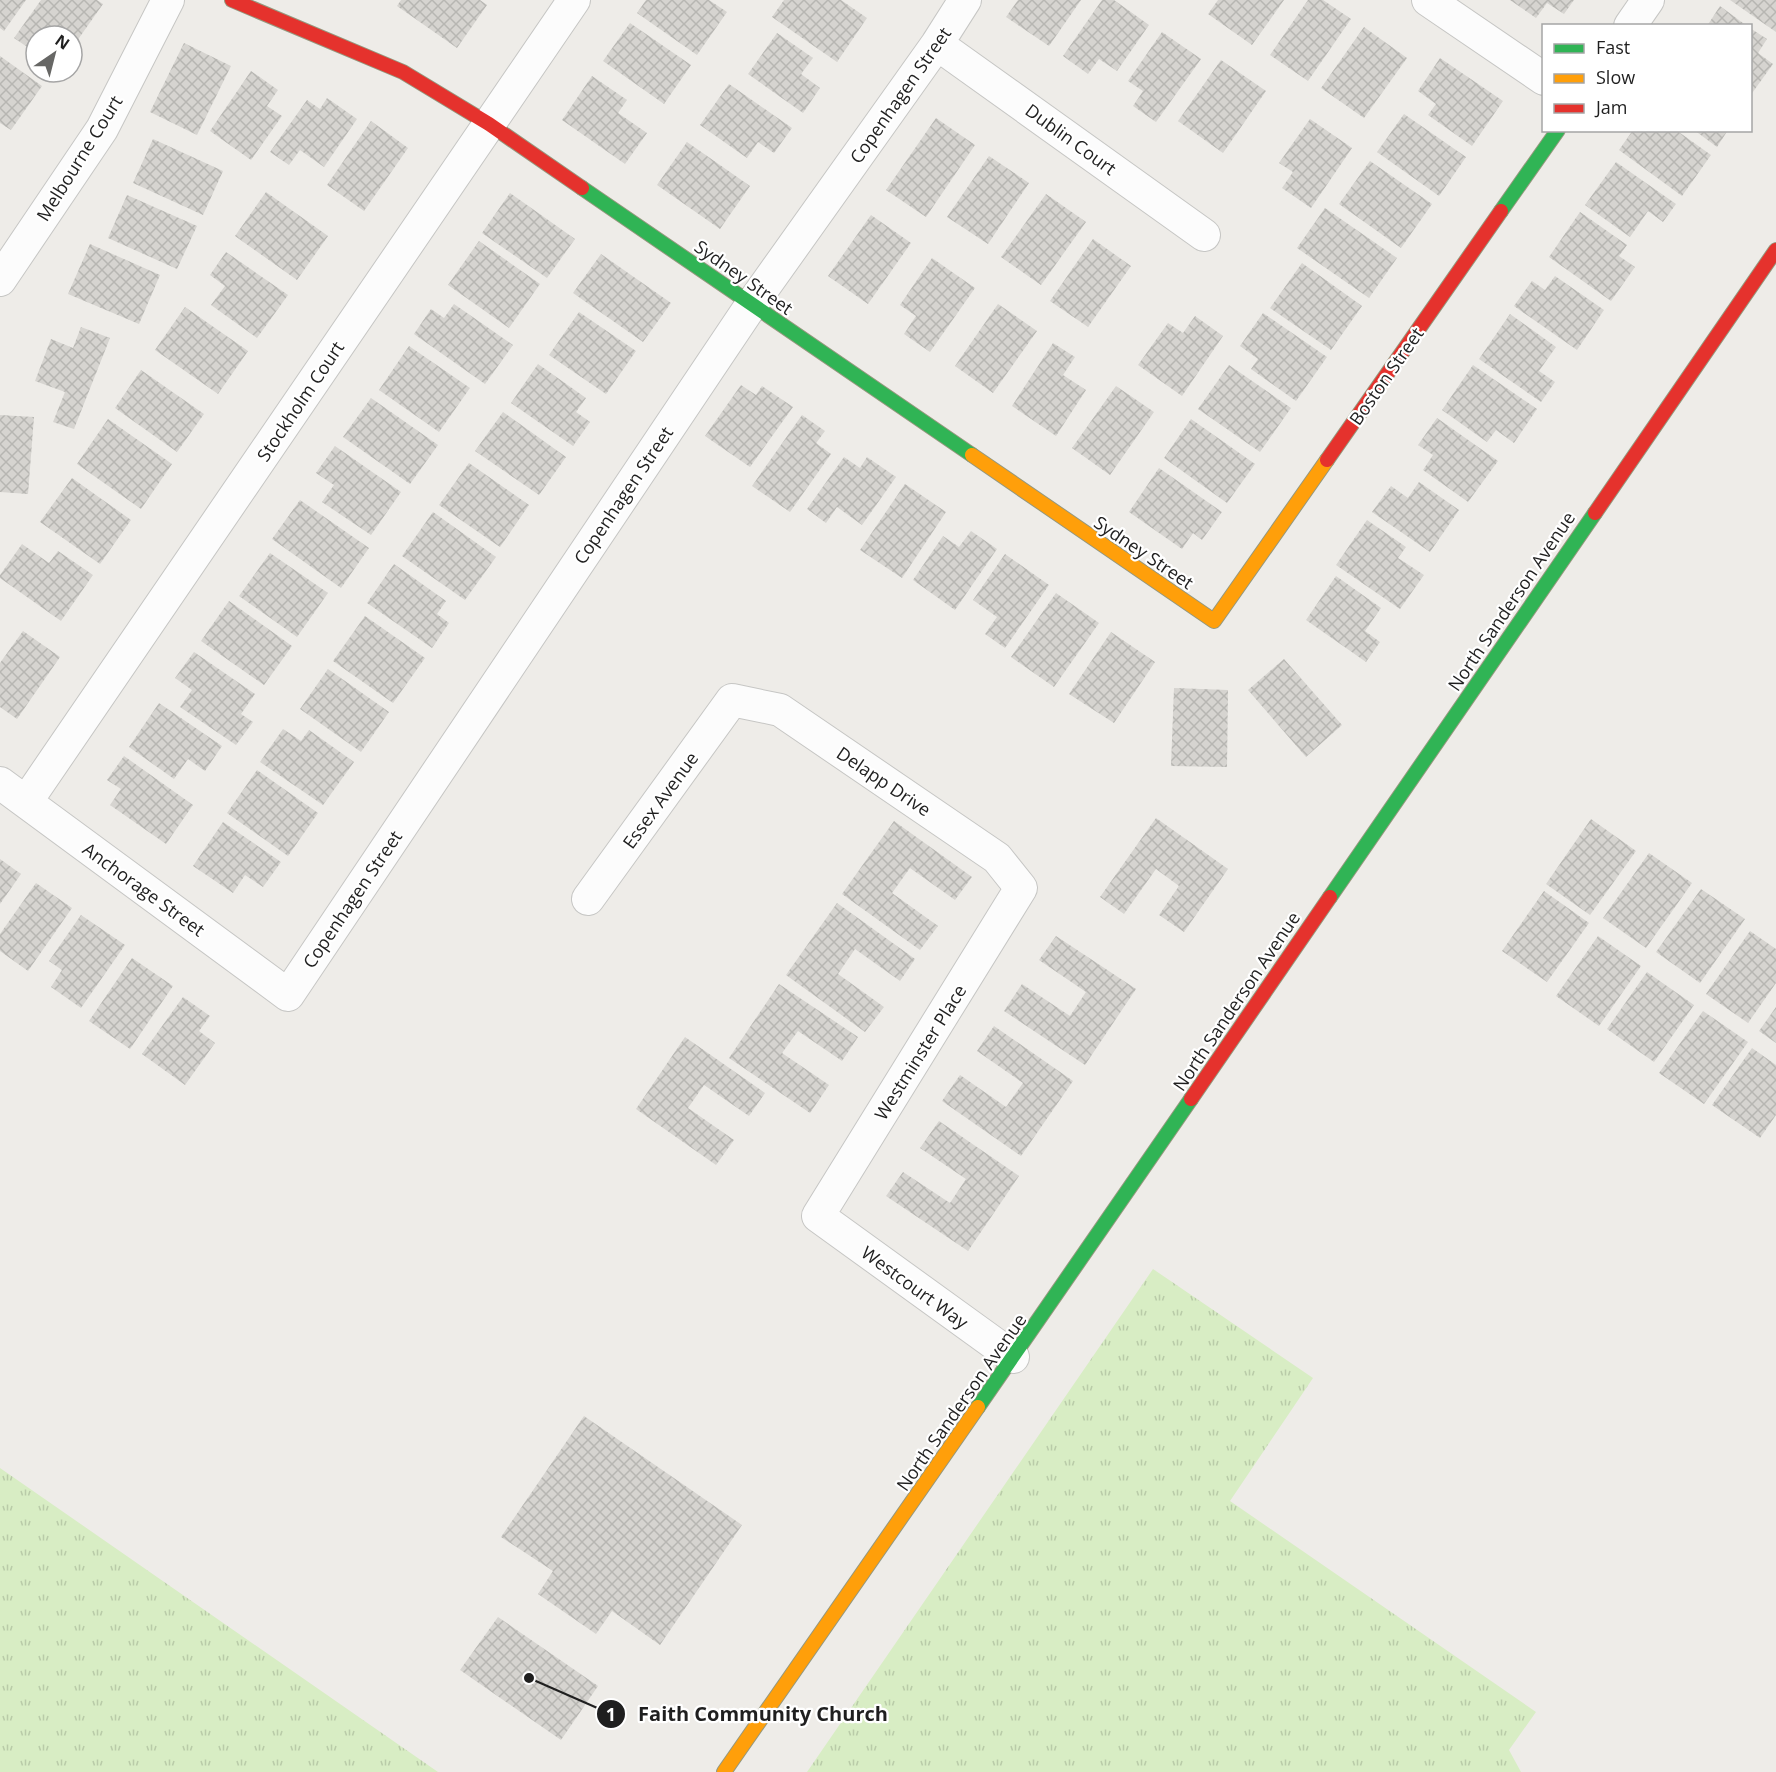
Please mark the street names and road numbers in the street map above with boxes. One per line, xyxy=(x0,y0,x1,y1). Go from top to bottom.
street label: Copenhagen Street xyxy=(844,22,956,168)
street label: Melbourne Court xyxy=(31,91,127,225)
street label: Dublin Court xyxy=(1021,98,1121,180)
street label: Sydney Street xyxy=(690,234,798,320)
street label: Boston Street xyxy=(1343,322,1429,430)
street label: Stockholm Court xyxy=(251,336,349,466)
street label: Copenhagen Street xyxy=(568,421,678,569)
street label: North Sanderson Avenue xyxy=(1442,507,1580,695)
street label: Sydney Street xyxy=(1090,510,1198,594)
street label: Delapp Drive xyxy=(832,741,936,821)
street label: Essex Avenue xyxy=(617,747,703,853)
street label: Copenhagen Street xyxy=(297,825,407,973)
street label: Anchorage Street xyxy=(78,837,210,941)
street label: North Sanderson Avenue xyxy=(1167,907,1305,1095)
street label: Westminster Place xyxy=(869,980,971,1124)
street label: Westcourt Way xyxy=(857,1240,974,1334)
street label: North Sanderson Avenue xyxy=(891,1309,1031,1495)

